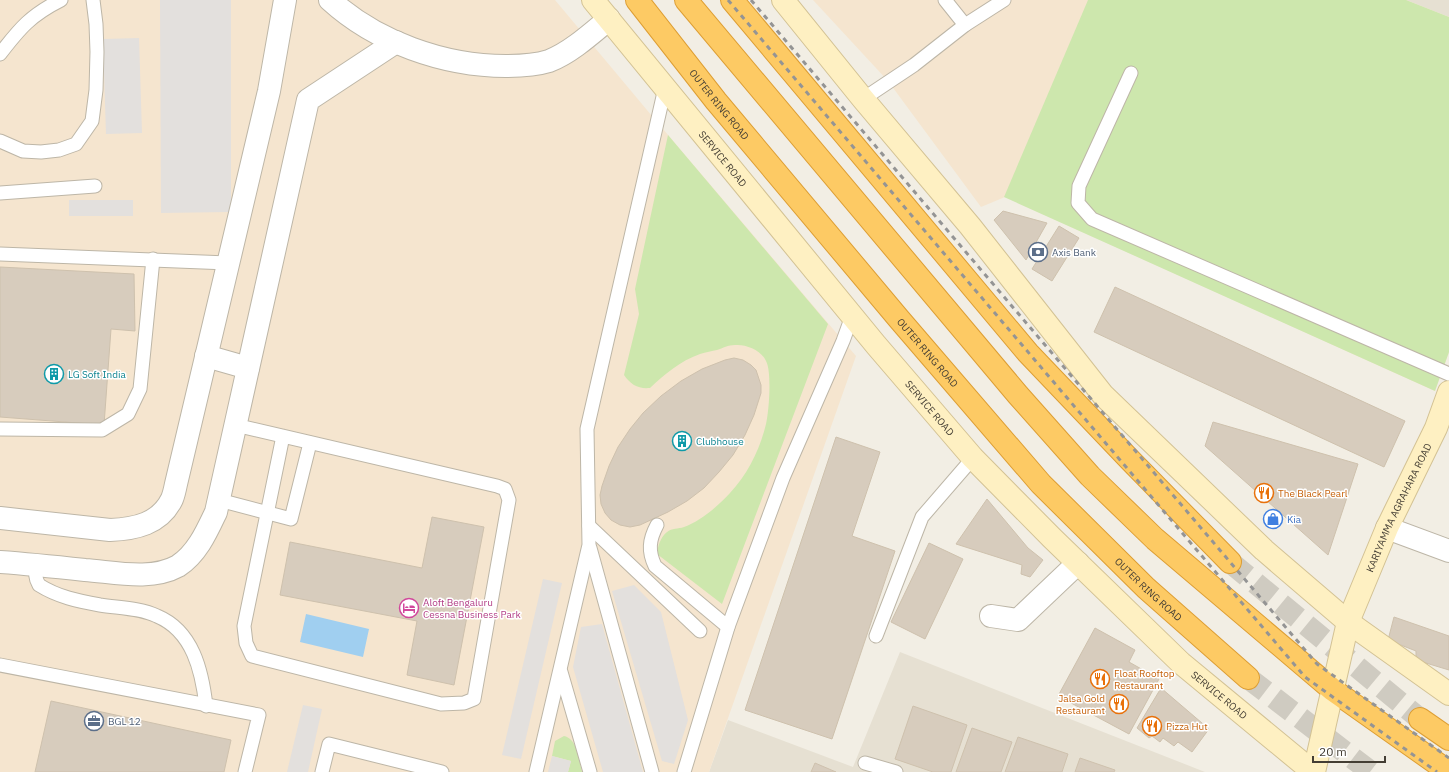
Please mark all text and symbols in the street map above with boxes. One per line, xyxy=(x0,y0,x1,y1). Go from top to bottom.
street label: OUTER RING ROAD xyxy=(686,67,752,143)
street label: SERVICE ROAD xyxy=(696,128,750,190)
bank icon: Axis Bank xyxy=(1027,241,1049,263)
place label: Axis Bank xyxy=(1052,246,1097,259)
street label: OUTER RING ROAD xyxy=(894,315,961,390)
building icon: LG Soft India xyxy=(43,363,65,385)
place label: LG Soft India xyxy=(68,368,126,381)
street label: SERVICE ROAD xyxy=(902,378,957,439)
building icon: Clubhouse xyxy=(671,430,693,452)
place label: Clubhouse xyxy=(696,435,744,448)
street label: KARIYAMMA AGRAHARA ROAD xyxy=(1363,441,1435,574)
restaurant icon: The Black Pearl xyxy=(1253,482,1275,504)
place label: The Black Pearl xyxy=(1278,487,1348,500)
shop icon: Kia xyxy=(1262,508,1284,530)
place label: Kia xyxy=(1287,513,1302,526)
street label: OUTER RING ROAD xyxy=(1112,555,1185,624)
place label: Aloft Bengaluru Cessna Business Park xyxy=(423,596,522,621)
hotel icon: Aloft Bengaluru Cessna Business Park xyxy=(398,597,420,619)
place label: Float Rooftop Restaurant xyxy=(1114,667,1175,692)
restaurant icon: Float Rooftop Restaurant xyxy=(1089,668,1111,690)
street label: SERVICE ROAD xyxy=(1188,668,1250,722)
place label: Jalsa Gold Restaurant xyxy=(1056,692,1105,717)
restaurant icon: Jalsa Gold Restaurant xyxy=(1108,693,1130,715)
office icon: BGL 12 xyxy=(83,710,105,732)
place label: BGL 12 xyxy=(108,715,141,728)
restaurant icon: Pizza Hut xyxy=(1141,715,1163,737)
place label: Pizza Hut xyxy=(1166,720,1208,733)
scale bar xyxy=(1313,738,1385,764)
text: 20 m xyxy=(1319,744,1347,759)

